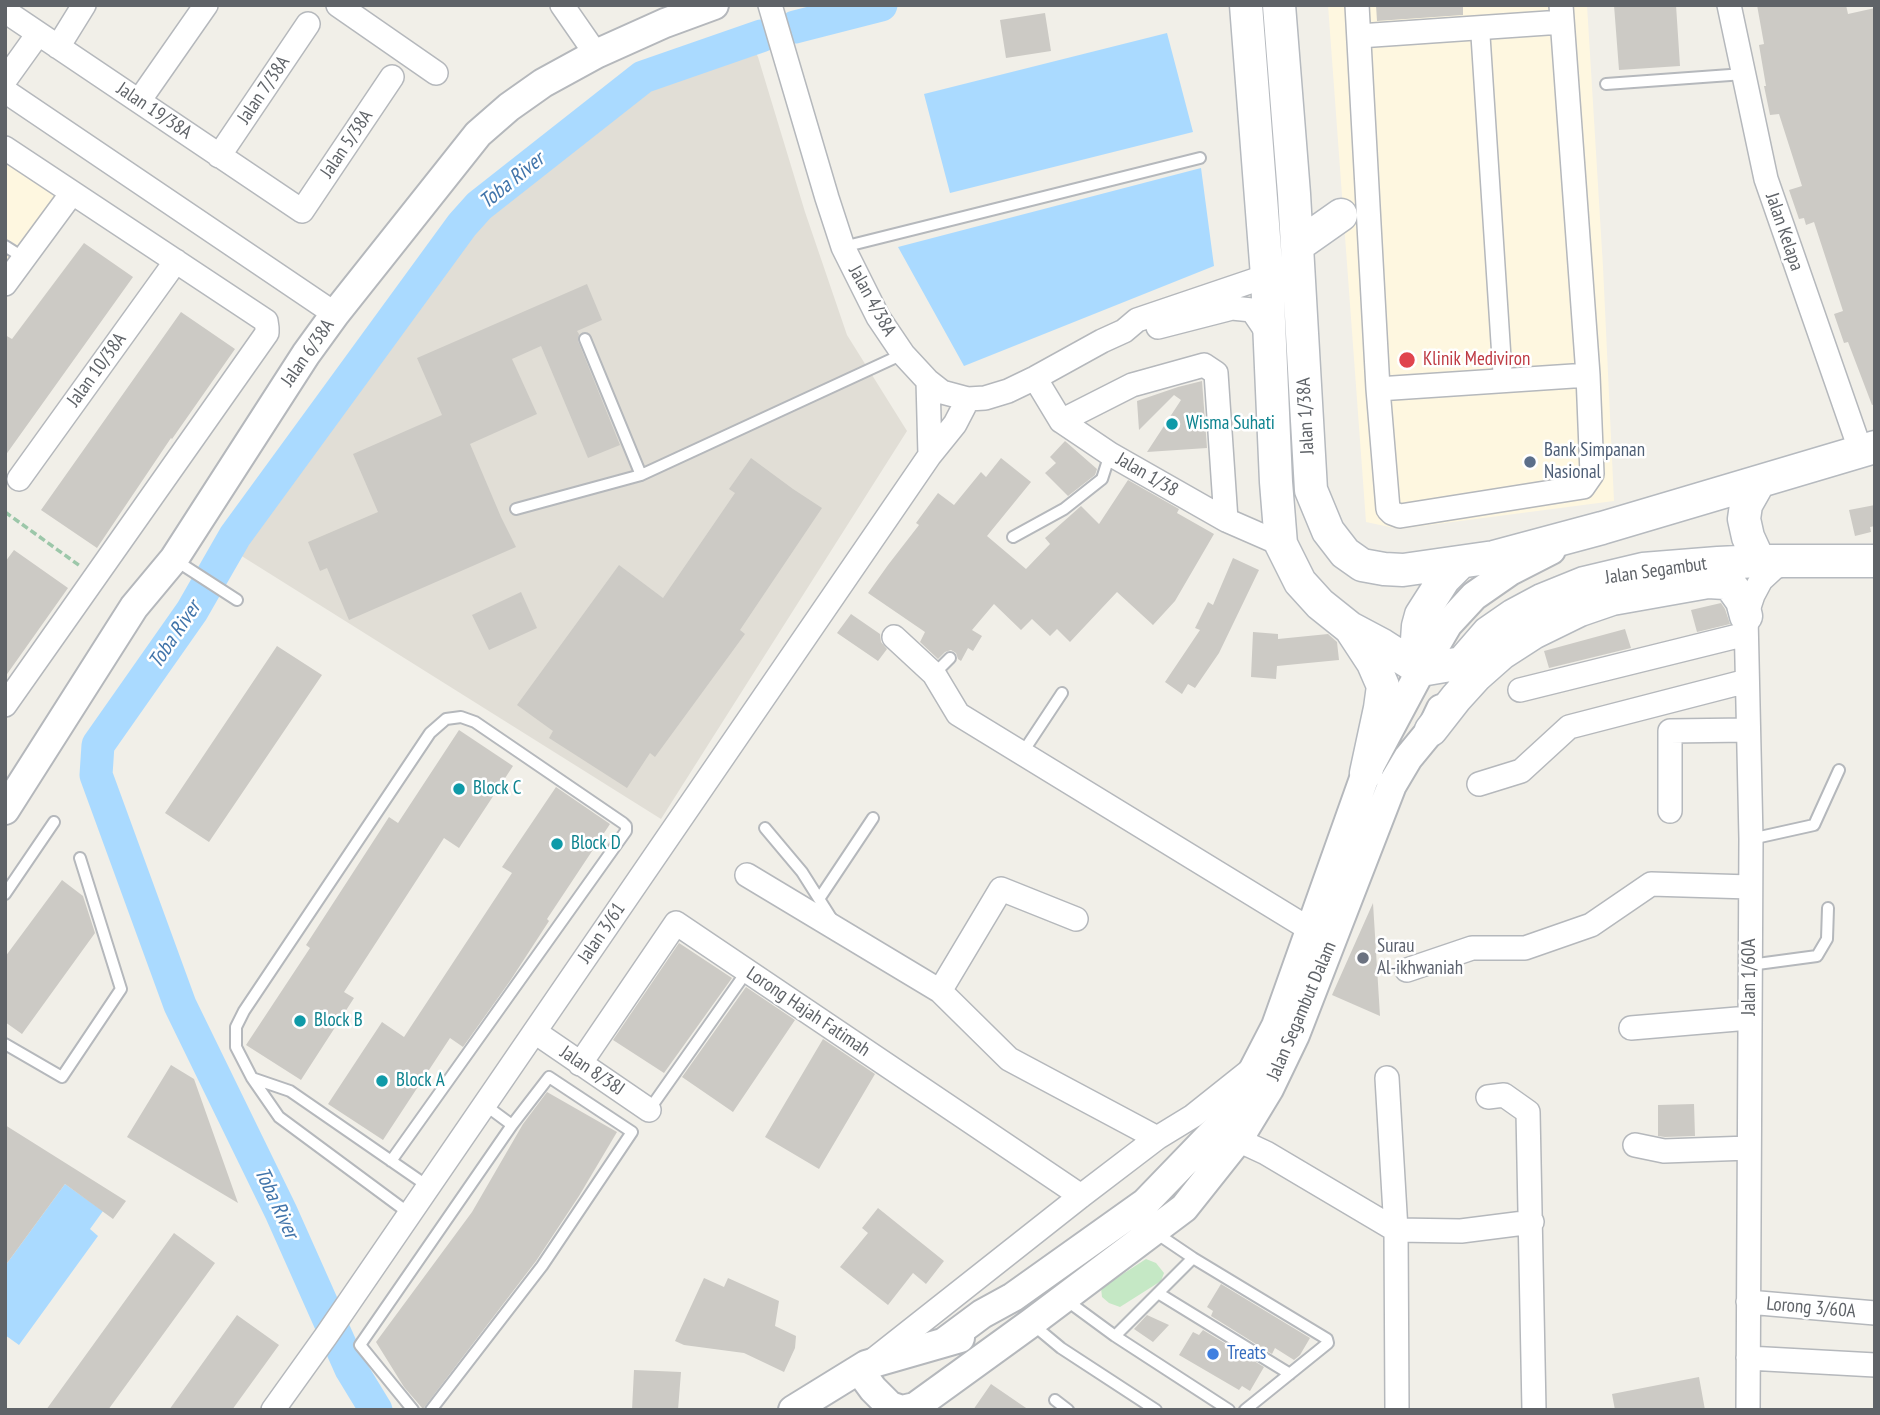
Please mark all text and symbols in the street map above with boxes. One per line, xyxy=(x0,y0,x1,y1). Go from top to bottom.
street label: Jalan 7/38A xyxy=(233,52,295,128)
street label: Jalan 19/38A xyxy=(112,78,196,144)
street label: Jalan 5/38A xyxy=(316,106,378,182)
water label: Toba River xyxy=(475,147,549,215)
street label: Jalan Kelapa xyxy=(1760,190,1808,274)
street label: Jalan 4/38A xyxy=(843,262,901,340)
street label: Jalan 6/38A xyxy=(277,315,339,391)
street label: Jalan 10/38A xyxy=(63,329,131,411)
place label: Klinik Mediviron xyxy=(1423,349,1530,371)
marker: Klinik Mediviron xyxy=(1397,350,1417,370)
street label: Jalan 1/38A xyxy=(1293,377,1319,455)
place label: Wisma Suhati xyxy=(1186,413,1275,435)
marker: Wisma Suhati xyxy=(1164,416,1180,432)
place label: Bank Simpanan Nasional xyxy=(1544,440,1645,484)
street label: Jalan 1/38 xyxy=(1112,448,1182,502)
marker: Bank Simpanan Nasional xyxy=(1522,454,1538,470)
street label: Jalan Segambut xyxy=(1604,553,1708,589)
water label: Toba River xyxy=(143,597,207,673)
place label: Block C xyxy=(473,778,521,800)
marker: Block C xyxy=(451,781,467,797)
place label: Block D xyxy=(571,833,621,855)
marker: Block D xyxy=(549,836,565,852)
street label: Jalan 3/61 xyxy=(574,899,630,967)
place label: Surau Al-ikhwaniah xyxy=(1377,936,1463,980)
street label: Jalan Segambut Dalam xyxy=(1263,938,1341,1084)
street label: Jalan 1/60A xyxy=(1739,939,1761,1015)
marker: Surau Al-ikhwaniah xyxy=(1355,950,1371,966)
street label: Lorong Hajah Fatimah xyxy=(742,962,874,1062)
place label: Block B xyxy=(314,1010,363,1032)
marker: Block B xyxy=(292,1013,308,1029)
street label: Jalan 8/38J xyxy=(556,1041,628,1101)
place label: Block A xyxy=(396,1070,445,1092)
marker: Block A xyxy=(374,1073,390,1089)
water label: Toba River xyxy=(249,1163,303,1243)
street label: Lorong 3/60A xyxy=(1765,1293,1857,1323)
place label: Treats xyxy=(1227,1343,1266,1365)
marker: Treats xyxy=(1205,1346,1221,1362)

